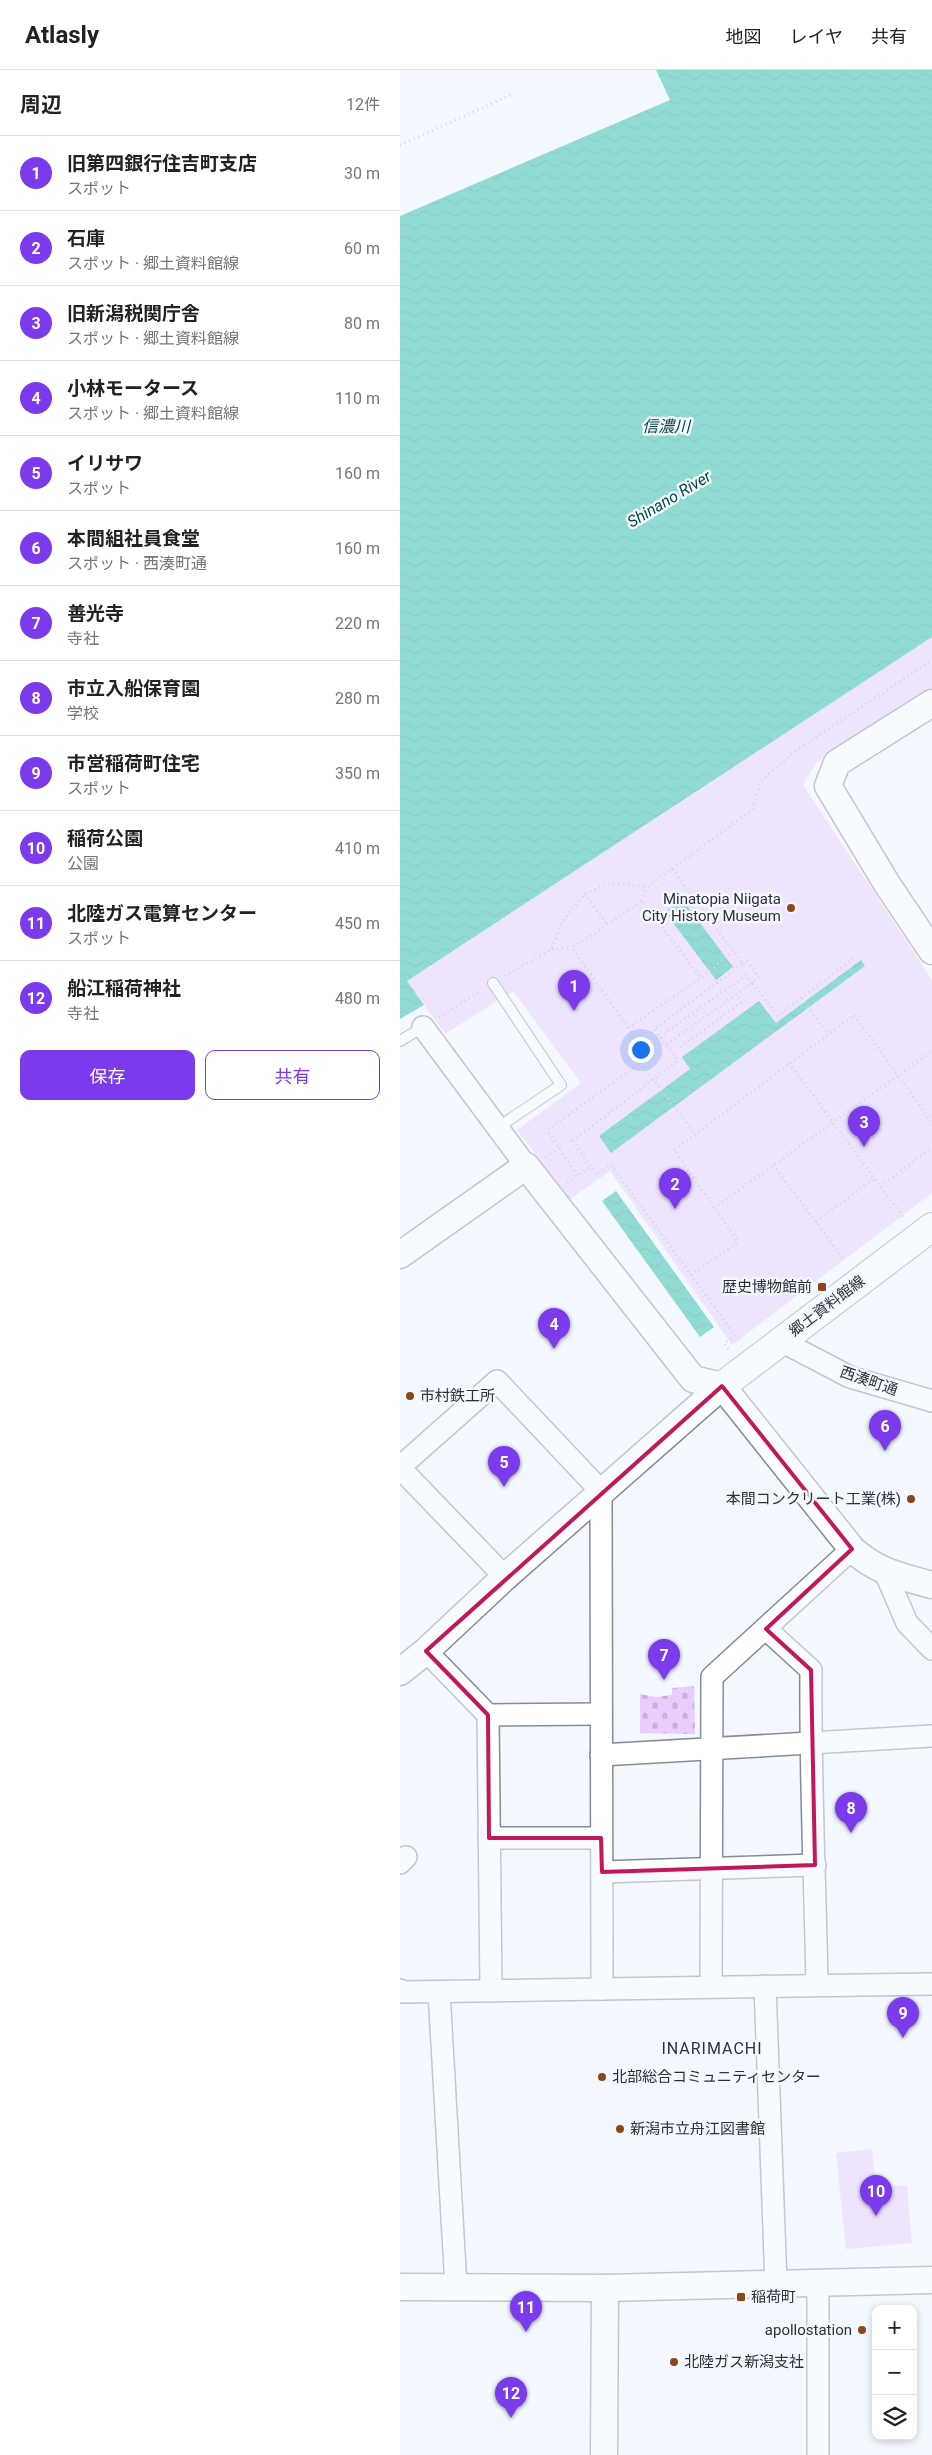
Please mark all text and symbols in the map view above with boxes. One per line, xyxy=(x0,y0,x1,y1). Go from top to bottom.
text: Atlasly xyxy=(25,21,99,49)
text: 地図 xyxy=(726,26,762,47)
text: レイヤ xyxy=(790,26,843,47)
text: 共有 xyxy=(871,26,907,47)
text: 周辺 xyxy=(20,93,62,117)
text: 12件 xyxy=(346,95,380,114)
text: 旧第四銀行住吉町支店 xyxy=(67,152,257,175)
text: 1 xyxy=(31,164,41,183)
text: 30 m xyxy=(344,164,380,183)
text: スポット xyxy=(67,179,131,198)
text: 石庫 xyxy=(67,227,105,250)
text: 2 xyxy=(31,239,41,258)
text: 60 m xyxy=(344,239,380,258)
text: スポット · 郷土資料館線 xyxy=(67,254,239,273)
text: 旧新潟税関庁舎 xyxy=(67,302,200,325)
text: 3 xyxy=(31,314,41,333)
text: 80 m xyxy=(344,314,380,333)
text: スポット · 郷土資料館線 xyxy=(67,329,239,348)
text: 小林モータース xyxy=(67,377,199,400)
text: 4 xyxy=(31,389,41,408)
text: 110 m xyxy=(335,389,380,408)
text: スポット · 郷土資料館線 xyxy=(67,404,239,423)
water label: 信濃川 xyxy=(642,417,692,436)
text: イリサワ xyxy=(67,452,143,475)
text: 5 xyxy=(31,464,41,483)
text: 160 m xyxy=(335,464,380,483)
water label: Shinano River xyxy=(624,466,715,531)
text: スポット xyxy=(67,479,131,498)
text: 本間組社員食堂 xyxy=(67,527,200,550)
text: 6 xyxy=(31,539,41,558)
text: 160 m xyxy=(335,539,380,558)
text: スポット · 西湊町通 xyxy=(67,554,207,573)
text: 善光寺 xyxy=(67,602,124,625)
text: 7 xyxy=(31,614,41,633)
text: 220 m xyxy=(335,614,380,633)
text: 寺社 xyxy=(67,629,99,648)
text: 市立入船保育園 xyxy=(67,677,200,700)
text: 8 xyxy=(31,689,41,708)
text: 280 m xyxy=(335,689,380,708)
text: 学校 xyxy=(67,704,99,723)
text: 市営稲荷町住宅 xyxy=(67,752,200,775)
text: 9 xyxy=(31,764,41,783)
text: 350 m xyxy=(335,764,380,783)
text: スポット xyxy=(67,779,131,798)
text: 稲荷公園 xyxy=(67,827,143,850)
text: 10 xyxy=(27,839,45,858)
text: 410 m xyxy=(335,839,380,858)
text: 公園 xyxy=(67,854,99,873)
place label: Minatopia Niigata City History Museum xyxy=(642,890,781,925)
text: 北陸ガス電算センター xyxy=(67,902,257,925)
marker: Minatopia Niigata City History Museum xyxy=(785,902,797,914)
text: 11 xyxy=(27,914,45,933)
text: 450 m xyxy=(335,914,380,933)
text: スポット xyxy=(67,929,131,948)
pin: 1 xyxy=(558,970,590,1011)
text: 船江稲荷神社 xyxy=(67,977,181,1000)
text: 12 xyxy=(27,989,45,1008)
text: 480 m xyxy=(335,989,380,1008)
text: 寺社 xyxy=(67,1004,99,1023)
your location xyxy=(628,1037,654,1063)
button: 保存 xyxy=(20,1050,195,1100)
button: 共有 xyxy=(205,1050,380,1100)
pin: 3 xyxy=(848,1106,880,1147)
pin: 2 xyxy=(659,1168,691,1209)
street label: 郷土資料館線 xyxy=(786,1272,868,1340)
place label: 歴史博物館前 xyxy=(722,1278,812,1296)
marker: 歴史博物館前 xyxy=(816,1281,828,1293)
pin: 4 xyxy=(538,1308,570,1349)
street label: 西湊町通 xyxy=(838,1363,900,1399)
place label: 市村鉄工所 xyxy=(420,1387,495,1405)
marker: 市村鉄工所 xyxy=(404,1390,416,1402)
pin: 6 xyxy=(869,1410,901,1451)
pin: 5 xyxy=(488,1446,520,1487)
place label: 本間コンクリート工業(株) xyxy=(726,1490,901,1508)
marker: 本間コンクリート工業(株) xyxy=(905,1493,917,1505)
pin: 7 xyxy=(648,1639,680,1680)
pin: 8 xyxy=(835,1792,867,1833)
pin: 9 xyxy=(887,1997,919,2038)
district label: INARIMACHI xyxy=(661,2039,763,2058)
place label: 北部総合コミュニティセンター xyxy=(612,2068,821,2086)
marker: 北部総合コミュニティセンター xyxy=(596,2071,608,2083)
place label: 新潟市立舟江図書館 xyxy=(630,2120,765,2138)
marker: 新潟市立舟江図書館 xyxy=(614,2123,626,2135)
pin: 10 xyxy=(860,2175,892,2216)
place label: 稲荷町 xyxy=(751,2288,796,2306)
pin: 11 xyxy=(510,2291,542,2332)
marker: 稲荷町 xyxy=(735,2291,747,2303)
map controls xyxy=(872,2305,917,2440)
button: + xyxy=(872,2305,917,2350)
place label: apollostation xyxy=(765,2321,852,2339)
marker: apollostation xyxy=(856,2324,868,2336)
button: − xyxy=(872,2350,917,2395)
place label: 北陸ガス新潟支社 xyxy=(684,2353,804,2371)
marker: 北陸ガス新潟支社 xyxy=(668,2356,680,2368)
pin: 12 xyxy=(495,2377,527,2418)
button: layers xyxy=(872,2395,917,2440)

